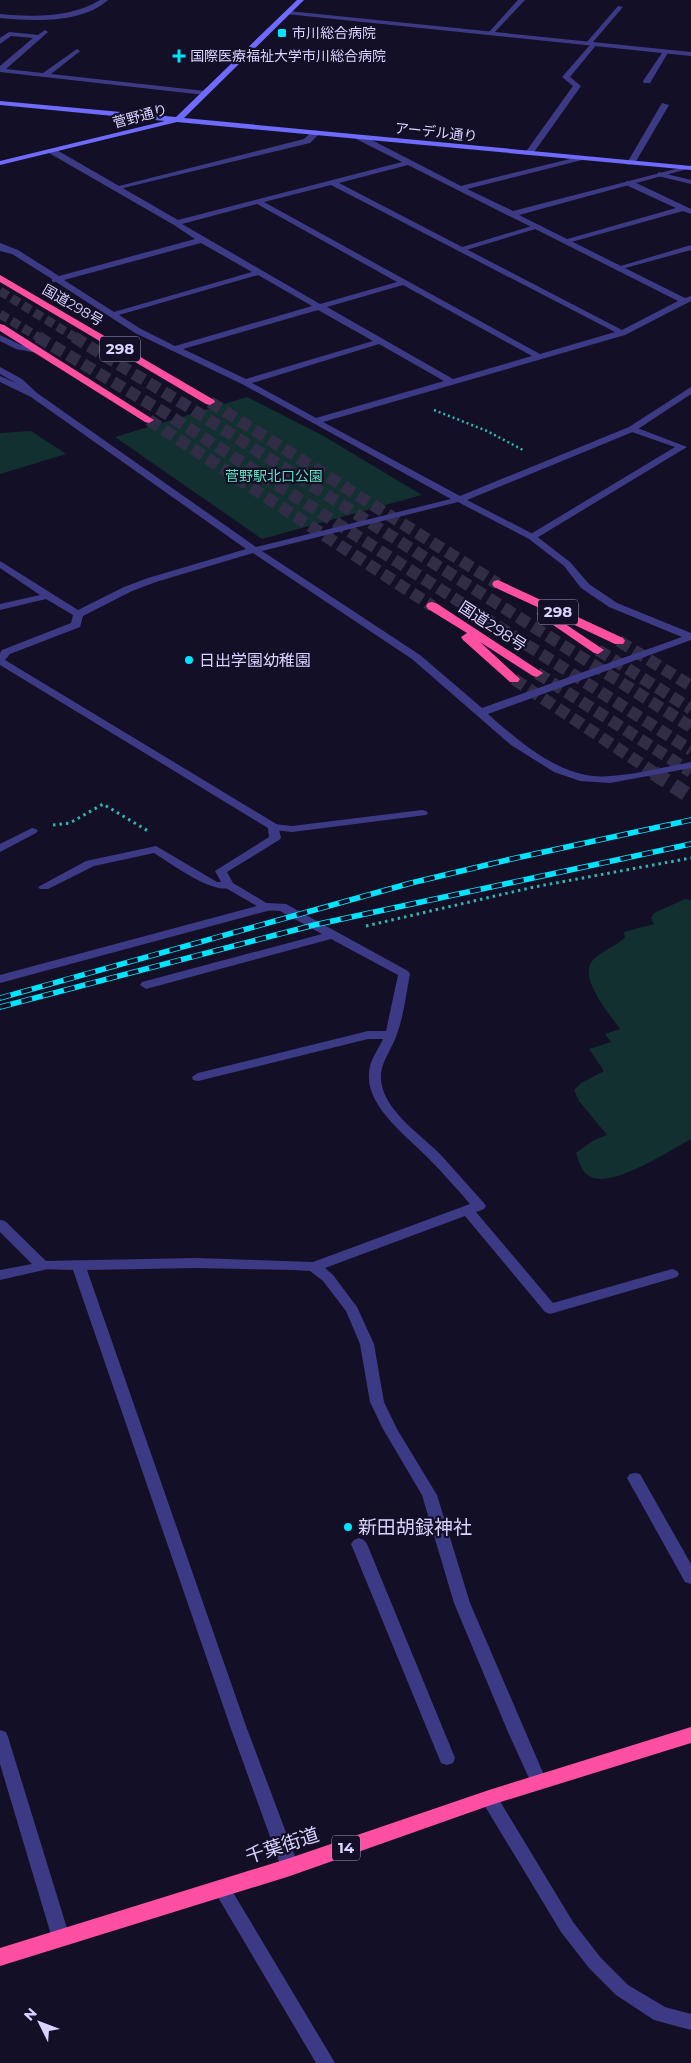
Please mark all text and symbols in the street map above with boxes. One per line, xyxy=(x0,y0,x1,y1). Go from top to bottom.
place label: 市川総合病院 xyxy=(292,24,376,42)
marker: 市川総合病院 xyxy=(276,27,288,39)
place label: 国際医療福祉大学市川総合病院 xyxy=(190,47,386,65)
marker: 国際医療福祉大学市川総合病院 xyxy=(172,49,186,63)
street label: 菅野通り xyxy=(111,100,169,132)
street label: アーデル通り xyxy=(394,119,478,145)
street label: 国道298号 xyxy=(39,280,107,330)
road number: 298 xyxy=(100,336,140,362)
park label: 菅野駅北口公園 xyxy=(225,467,323,485)
street label: 国道298号 xyxy=(455,597,530,655)
road number: 298 xyxy=(538,600,578,624)
place label: 日出学園幼稚園 xyxy=(199,651,311,670)
marker: 日出学園幼稚園 xyxy=(183,654,195,666)
place label: 新田胡録神社 xyxy=(358,1516,472,1539)
marker: 新田胡録神社 xyxy=(342,1521,354,1533)
street label: 千葉街道 xyxy=(242,1823,322,1868)
road number: 14 xyxy=(332,1836,360,1860)
north arrow xyxy=(15,1998,65,2048)
text: N xyxy=(20,2004,41,2025)

